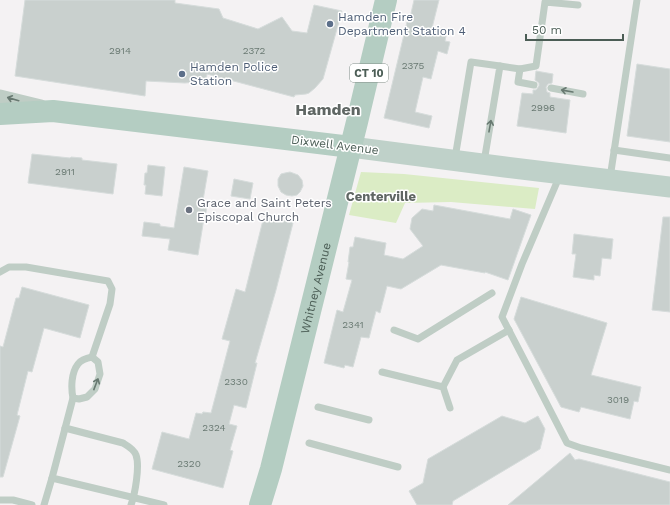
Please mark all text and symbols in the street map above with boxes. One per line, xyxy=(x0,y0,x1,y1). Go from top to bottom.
place label: Hamden Fire Department Station 4 xyxy=(338,10,466,38)
scale bar xyxy=(526,16,623,42)
marker: Hamden Fire Department Station 4 xyxy=(325,19,335,29)
text: 50 m xyxy=(532,23,562,37)
house number: 2914 xyxy=(109,45,131,56)
house number: 2372 xyxy=(243,45,266,56)
place label: Hamden Police Station xyxy=(190,60,278,88)
house number: 2375 xyxy=(402,60,425,71)
road number: CT 10 xyxy=(350,64,388,82)
marker: Hamden Police Station xyxy=(177,69,187,79)
one-way arrow xyxy=(561,87,574,95)
one-way arrow xyxy=(7,95,20,103)
district label: Hamden xyxy=(295,100,361,119)
house number: 2996 xyxy=(531,102,555,113)
one-way arrow xyxy=(486,120,494,133)
street label: Dixwell Avenue xyxy=(291,133,380,157)
house number: 2911 xyxy=(55,166,75,177)
district label: Centerville xyxy=(346,189,417,204)
place label: Grace and Saint Peters Episcopal Church xyxy=(197,196,332,224)
marker: Grace and Saint Peters Episcopal Church xyxy=(184,205,194,215)
street label: Whitney Avenue xyxy=(298,241,334,335)
house number: 2341 xyxy=(342,319,364,330)
house number: 2330 xyxy=(224,376,248,387)
one-way arrow xyxy=(93,378,101,390)
house number: 3019 xyxy=(607,394,629,405)
house number: 2324 xyxy=(202,422,226,433)
house number: 2320 xyxy=(177,458,201,469)

